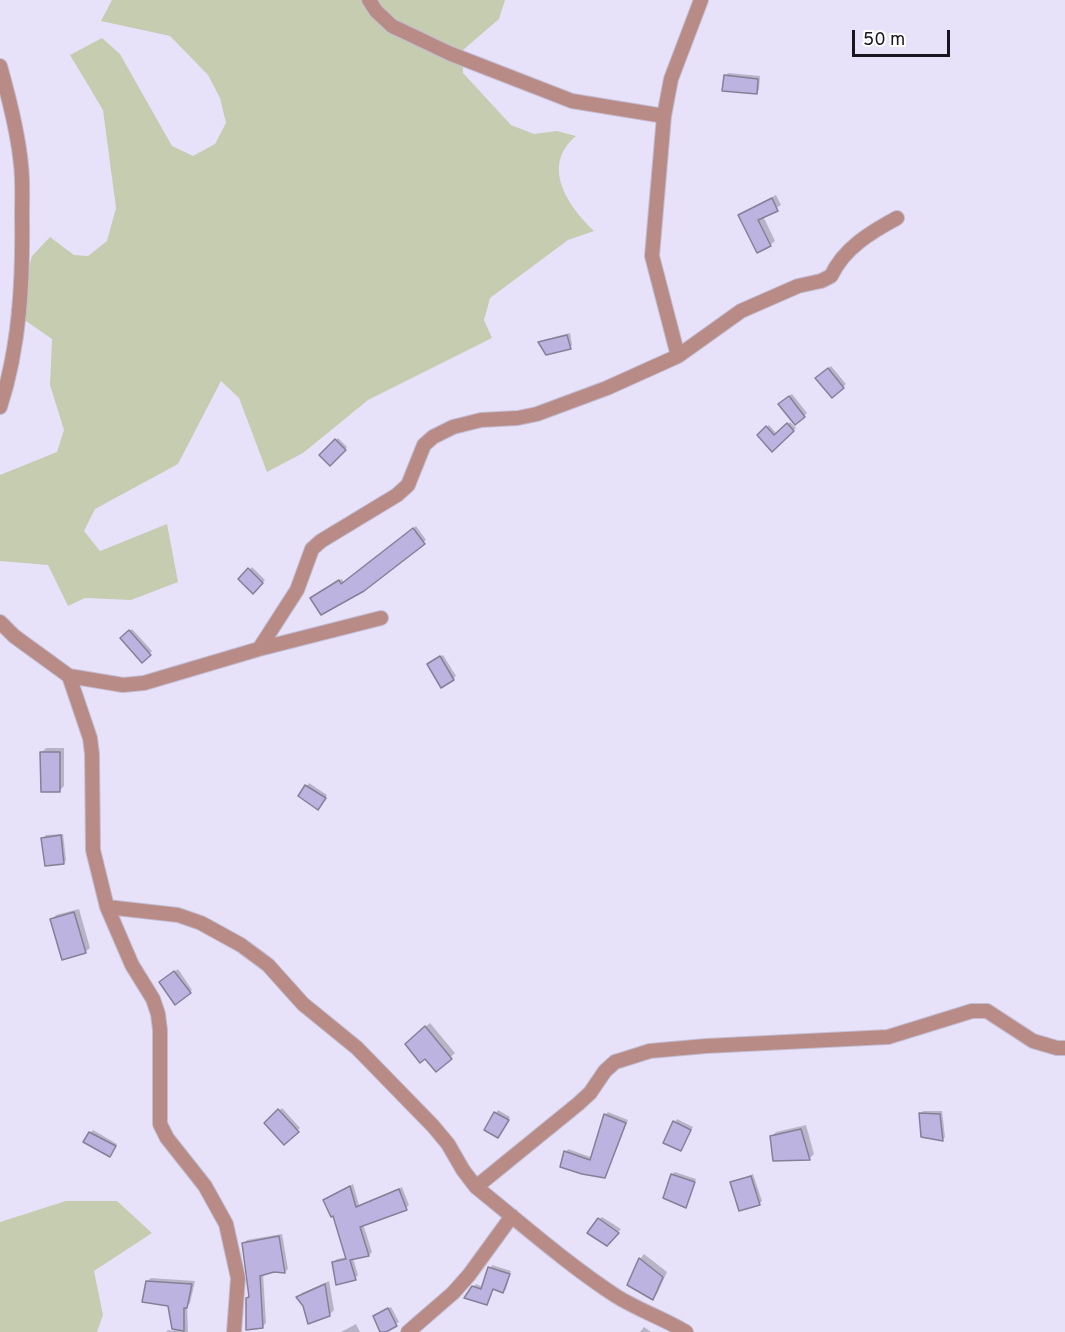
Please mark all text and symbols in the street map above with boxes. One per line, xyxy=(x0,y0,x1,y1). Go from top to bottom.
scale bar xyxy=(855,18,952,56)
text: 50 m xyxy=(863,29,905,52)

